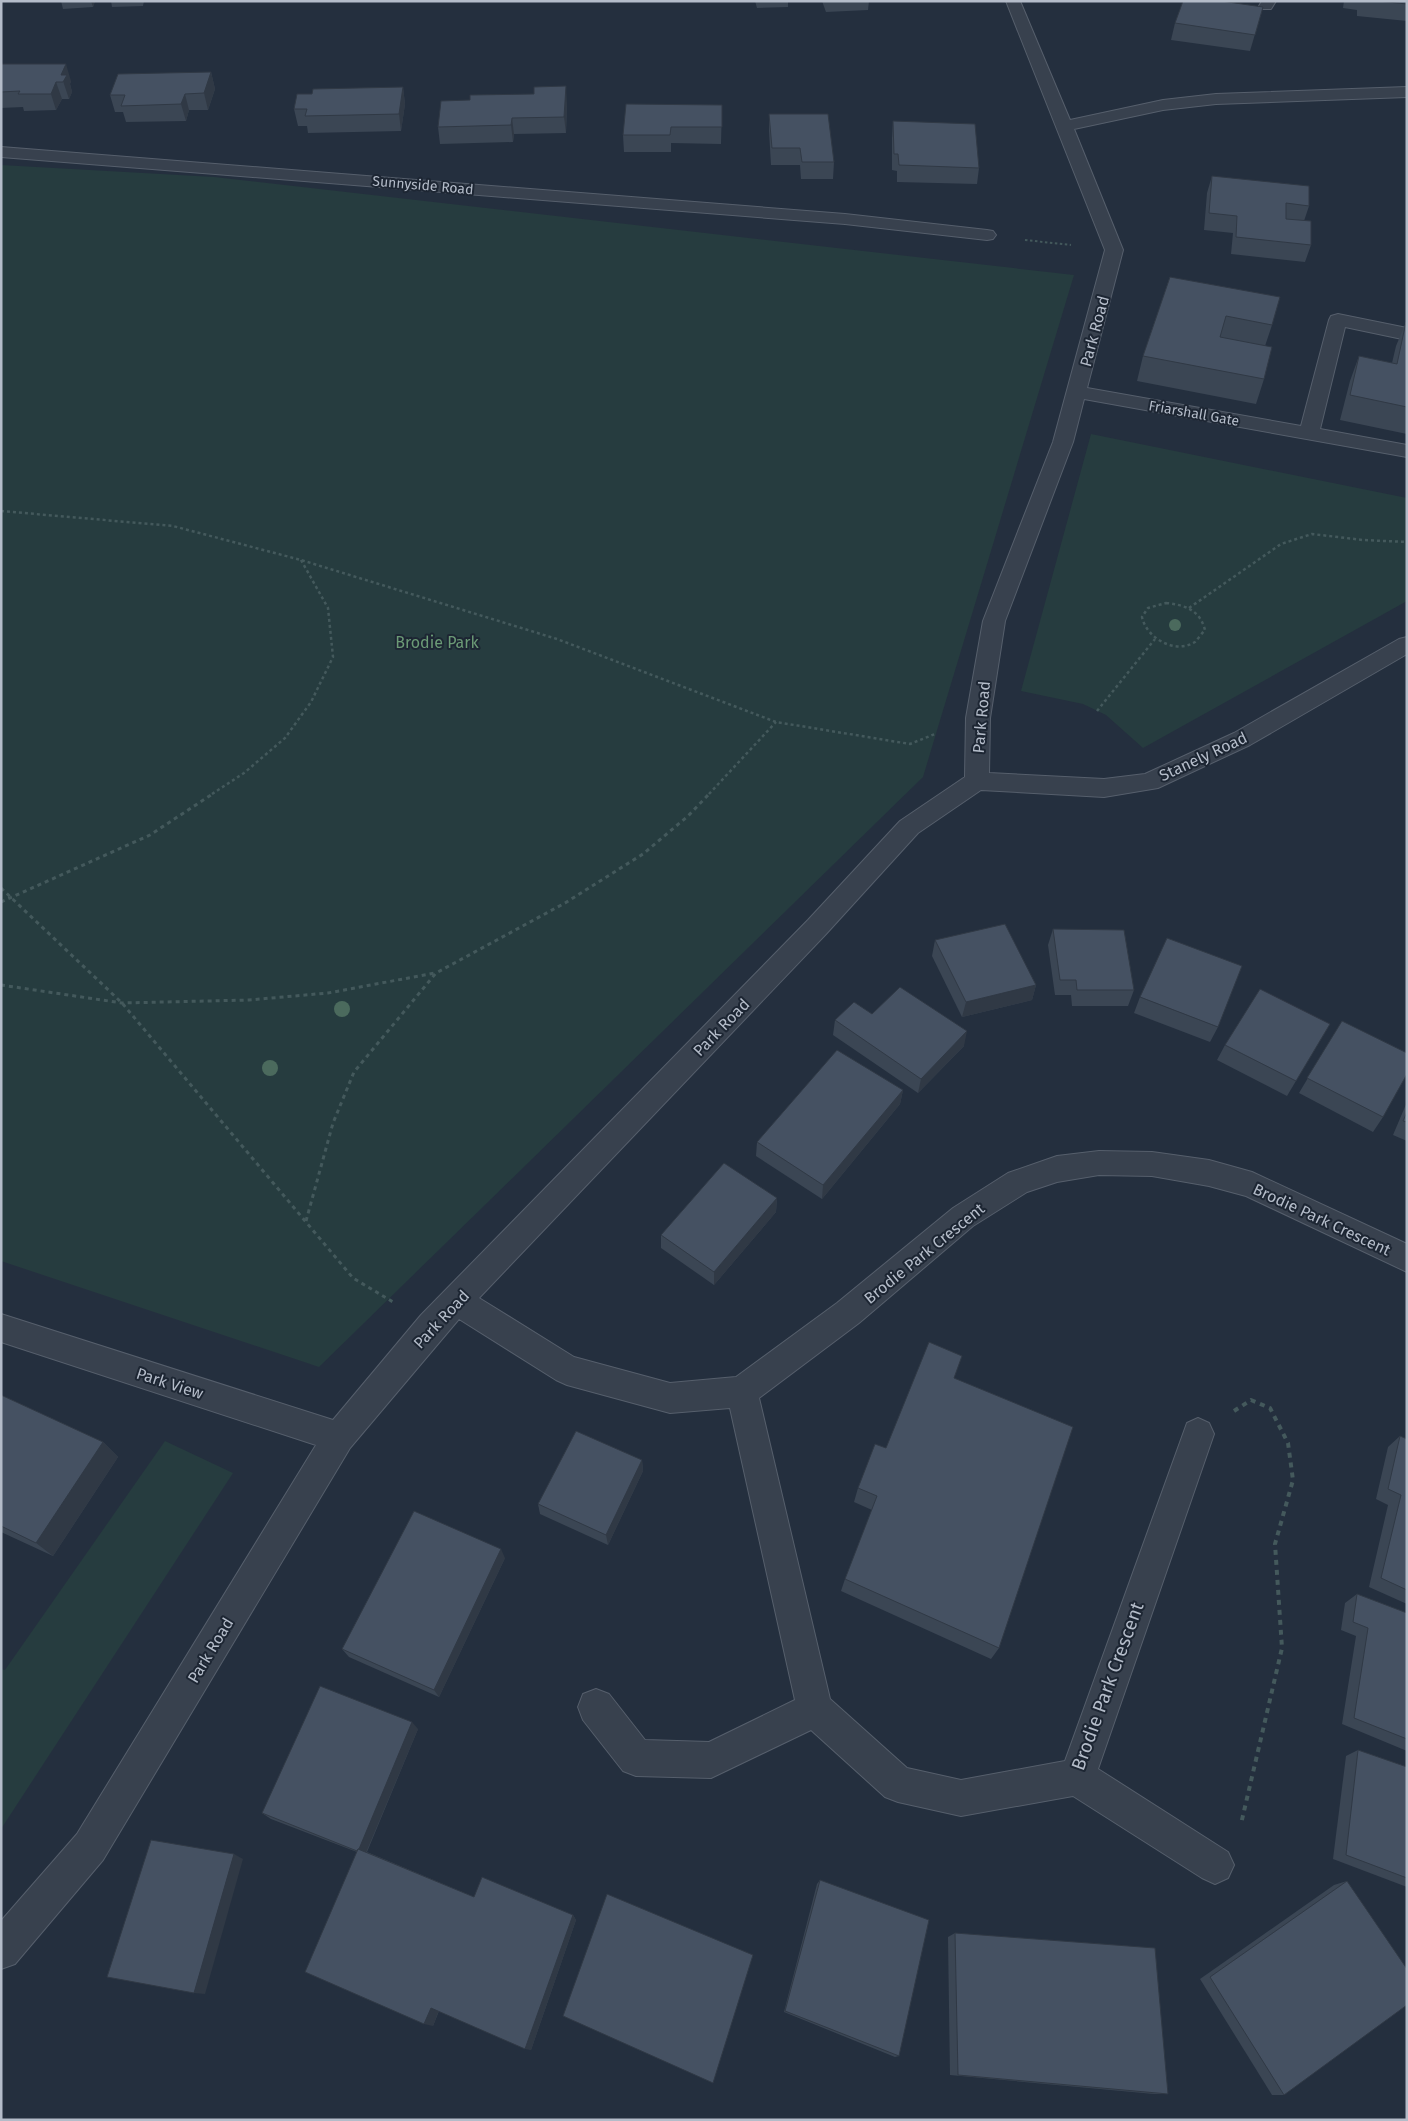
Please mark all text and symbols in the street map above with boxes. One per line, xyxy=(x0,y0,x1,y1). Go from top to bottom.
street label: Sunnyside Road xyxy=(372,173,474,198)
street label: Park Road xyxy=(1076,294,1113,369)
street label: Friarshall Gate xyxy=(1147,397,1240,430)
park label: Brodie Park xyxy=(395,633,479,652)
street label: Park Road xyxy=(969,680,994,754)
street label: Stanely Road xyxy=(1156,728,1250,785)
street label: Park Road xyxy=(689,995,753,1060)
street label: Brodie Park Crescent xyxy=(1250,1179,1394,1260)
street label: Brodie Park Crescent xyxy=(860,1199,988,1308)
street label: Park Road xyxy=(410,1286,473,1352)
street label: Park View xyxy=(134,1364,206,1403)
street label: Brodie Park Crescent xyxy=(1066,1599,1149,1773)
street label: Park Road xyxy=(184,1614,237,1686)

